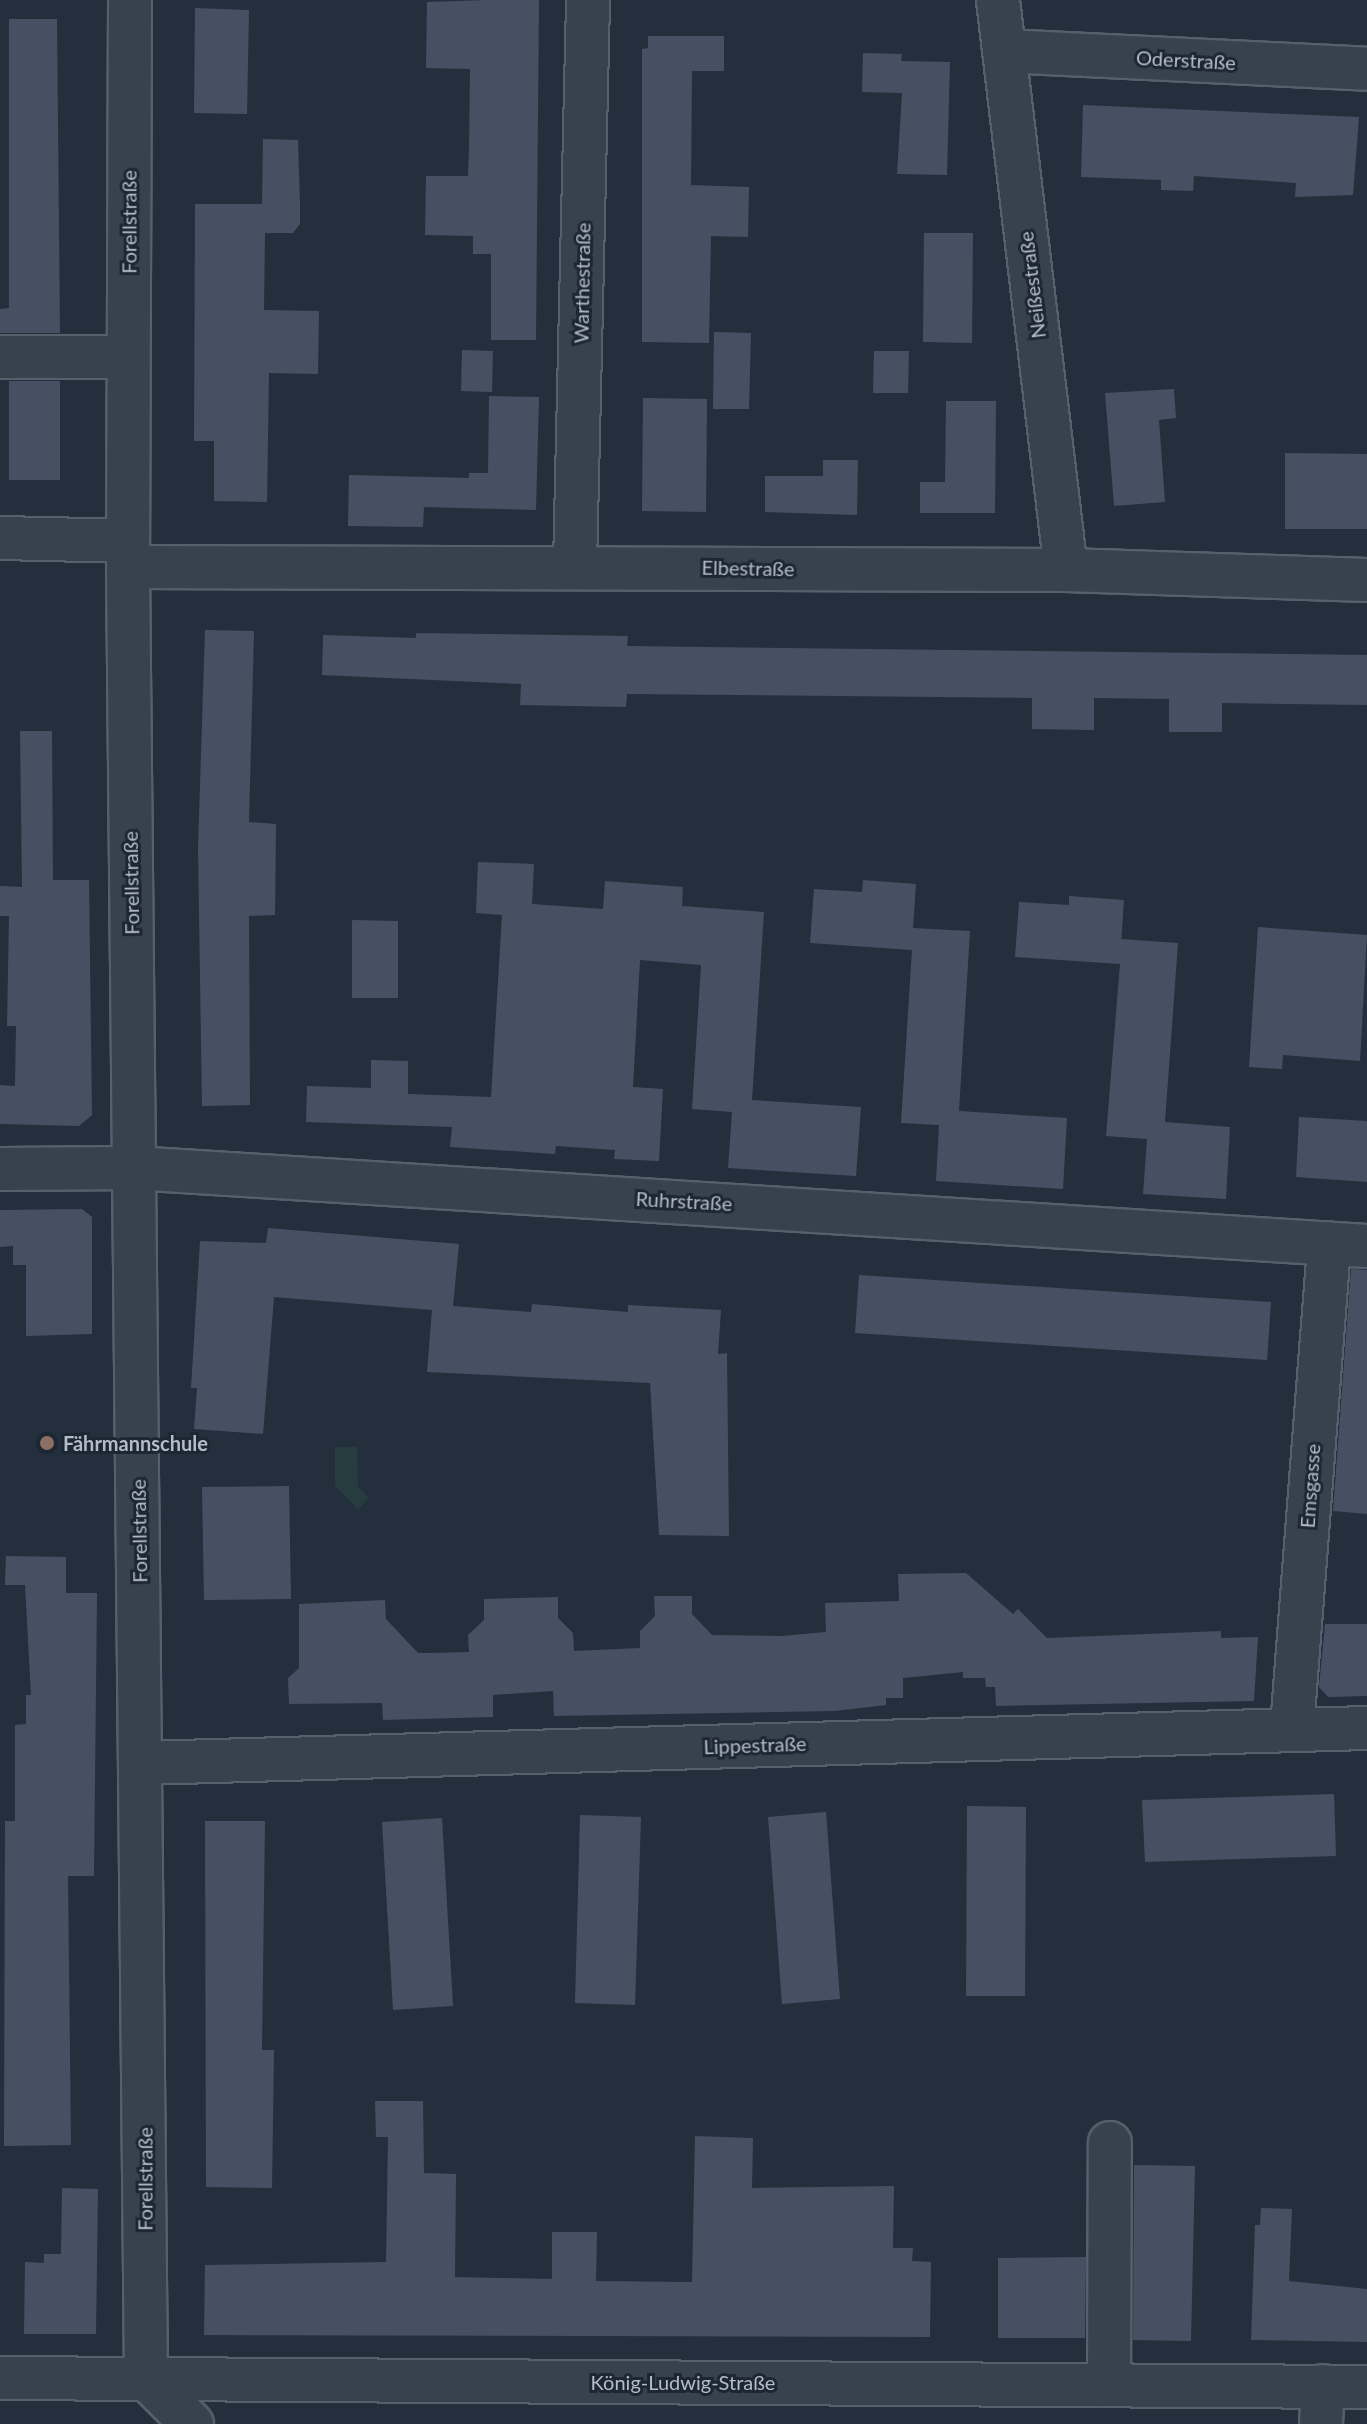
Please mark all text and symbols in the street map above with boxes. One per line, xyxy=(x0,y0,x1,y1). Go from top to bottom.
street label: Oderstraße xyxy=(1135,45,1237,75)
street label: Forellstraße xyxy=(117,170,141,274)
street label: Warthestraße xyxy=(569,222,595,344)
street label: Neißestraße xyxy=(1014,230,1050,340)
street label: Elbestraße xyxy=(701,555,795,581)
street label: Forellstraße xyxy=(118,831,144,935)
street label: Ruhrstraße xyxy=(635,1186,733,1216)
place label: Fährmannschule xyxy=(63,1431,208,1455)
marker: Fährmannschule xyxy=(38,1434,56,1452)
street label: Emsgasse xyxy=(1295,1443,1325,1529)
street label: Forellstraße xyxy=(126,1479,152,1583)
street label: Lippestraße xyxy=(703,1731,807,1759)
street label: Forellstraße xyxy=(133,2127,157,2231)
street label: König-Ludwig-Straße xyxy=(591,2370,775,2394)

